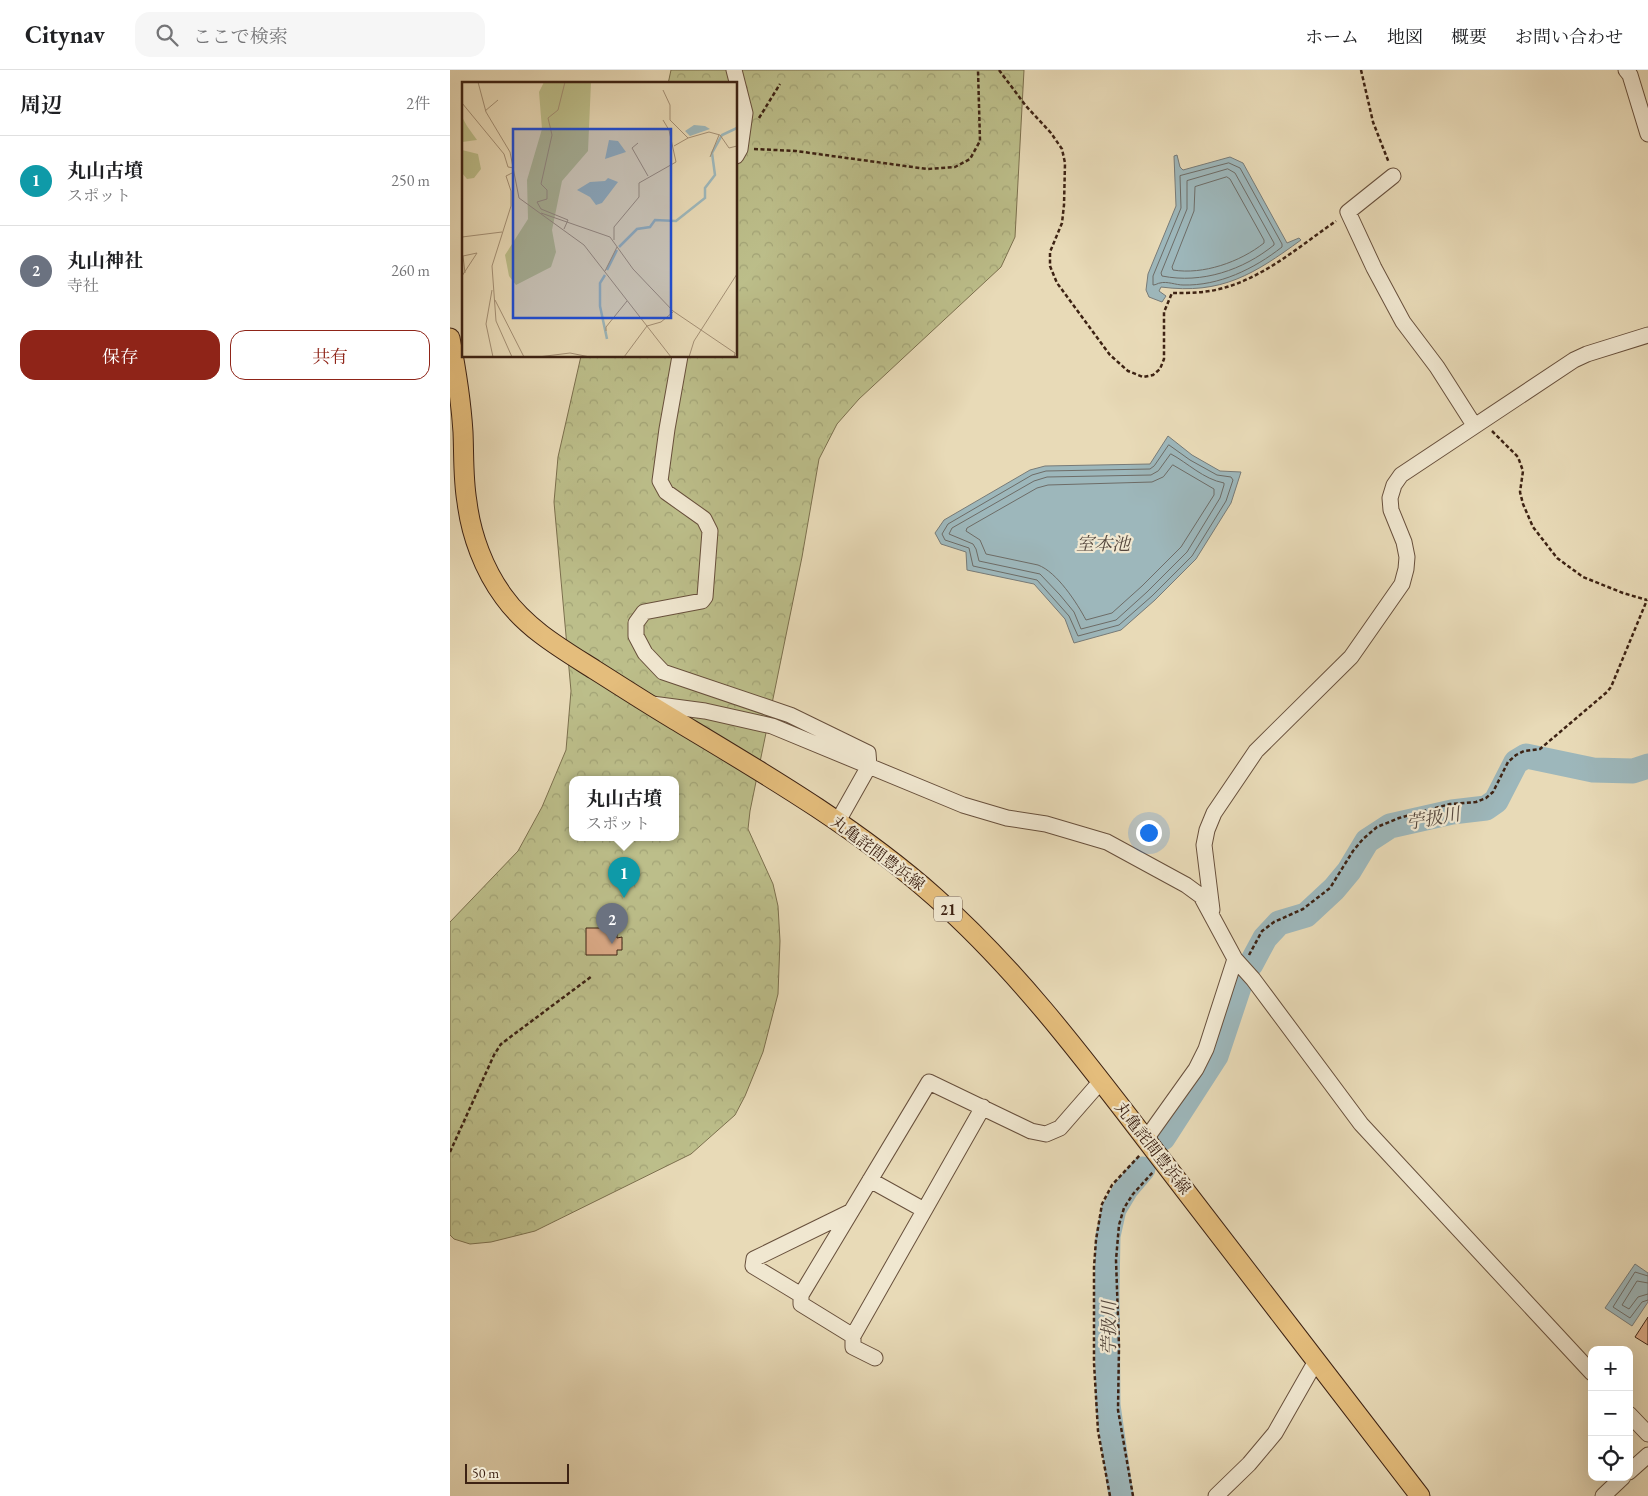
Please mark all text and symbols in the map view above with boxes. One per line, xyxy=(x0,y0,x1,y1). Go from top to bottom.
search box xyxy=(135,12,485,57)
text: Citynav xyxy=(25,19,105,50)
icon: search xyxy=(153,21,181,49)
text: ここで検索 xyxy=(193,24,288,49)
text: ホーム xyxy=(1305,25,1359,48)
text: 地図 xyxy=(1387,25,1423,48)
text: 概要 xyxy=(1451,25,1487,48)
text: お問い合わせ xyxy=(1515,25,1623,48)
inset map xyxy=(462,82,738,358)
text: 周辺 xyxy=(20,91,62,118)
text: 2件 xyxy=(406,93,430,114)
text: 丸山古墳 xyxy=(67,158,143,183)
text: 1 xyxy=(32,170,40,191)
text: 250 m xyxy=(391,170,430,191)
text: スポット xyxy=(67,185,131,206)
text: 丸山神社 xyxy=(67,248,143,273)
text: 2 xyxy=(32,260,40,281)
text: 260 m xyxy=(391,260,430,281)
text: 寺社 xyxy=(67,275,99,296)
button: 保存 xyxy=(20,330,220,380)
button: 共有 xyxy=(230,330,430,380)
water label: 室本池 xyxy=(1076,532,1132,555)
popup xyxy=(569,776,679,841)
text: 丸山古墳 xyxy=(586,786,662,811)
water label: 苧扱川 xyxy=(1404,802,1464,834)
street label: 丸亀詫間豊浜線 xyxy=(827,811,929,895)
text: スポット xyxy=(586,813,650,834)
your location xyxy=(1136,820,1162,846)
pin: 1 xyxy=(608,857,640,898)
road number: 21 xyxy=(934,896,962,922)
pin: 2 xyxy=(596,903,628,944)
street label: 丸亀詫間豊浜線 xyxy=(1110,1097,1196,1199)
water label: 苧扱川 xyxy=(1097,1299,1120,1355)
map controls xyxy=(1588,1346,1633,1481)
button: + xyxy=(1588,1346,1633,1391)
button: − xyxy=(1588,1391,1633,1436)
button: locate xyxy=(1588,1436,1633,1481)
scale bar xyxy=(465,1461,569,1484)
text: 50 m xyxy=(472,1464,499,1482)

